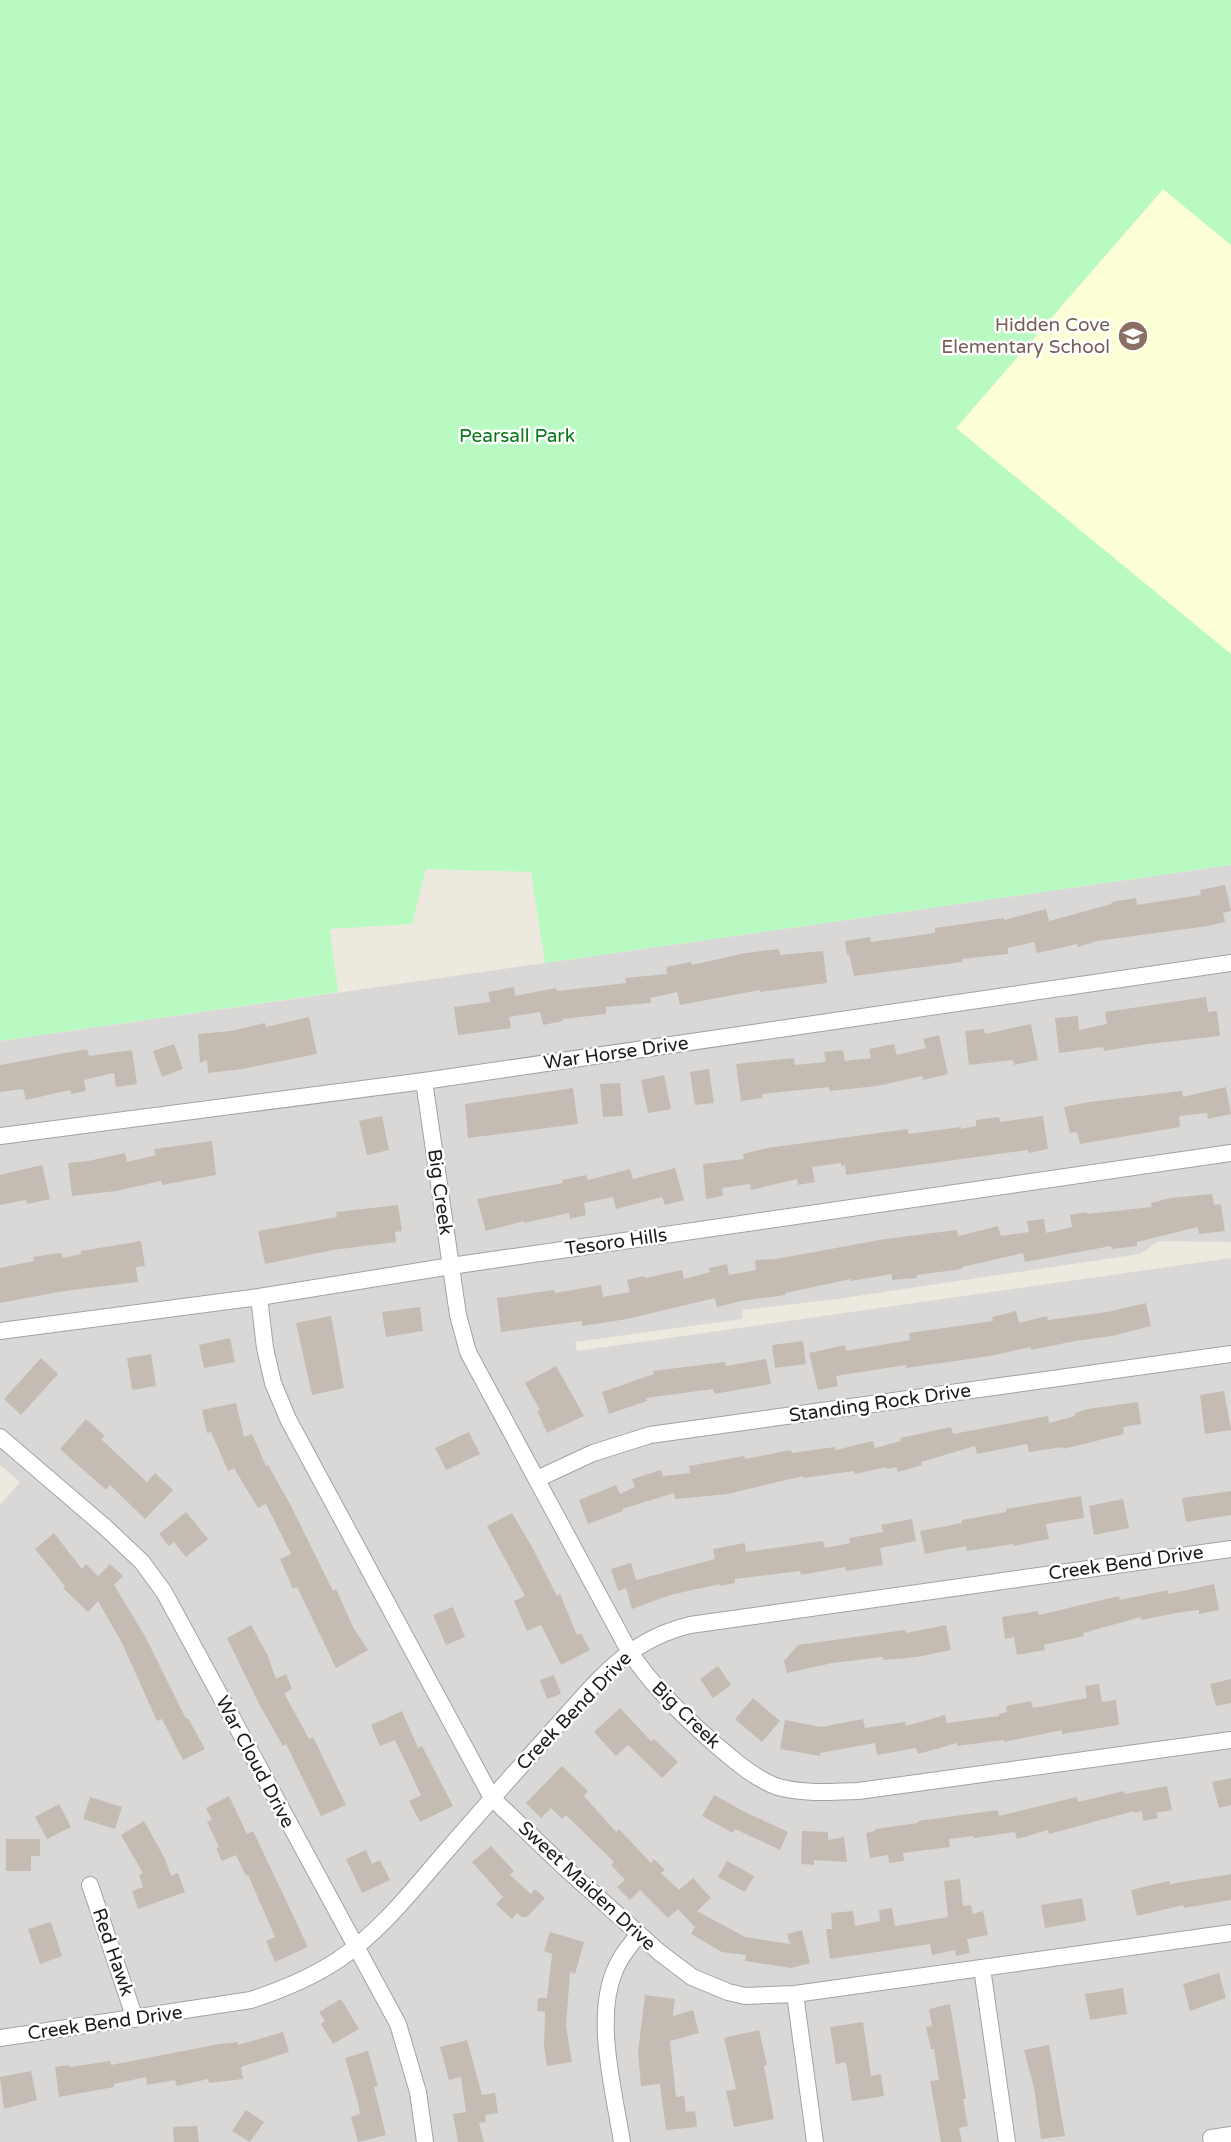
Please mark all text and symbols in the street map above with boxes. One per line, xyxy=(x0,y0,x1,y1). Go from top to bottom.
place label: Hidden Cove Elementary School xyxy=(941,314,1110,358)
school or university icon: Hidden Cove Elementary School xyxy=(1116,319,1150,353)
park label: Pearsall Park xyxy=(459,425,575,447)
street label: War Horse Drive xyxy=(542,1032,690,1074)
street label: Big Creek xyxy=(423,1148,457,1236)
street label: Tesoro Hills xyxy=(564,1224,668,1260)
street label: Standing Rock Drive xyxy=(788,1379,972,1427)
street label: Creek Bend Drive xyxy=(1047,1541,1205,1585)
street label: Creek Bend Drive xyxy=(512,1647,636,1775)
street label: Big Creek xyxy=(647,1677,725,1753)
street label: War Cloud Drive xyxy=(211,1692,299,1832)
street label: Sweet Maiden Drive xyxy=(514,1817,660,1955)
street label: Red Hawk xyxy=(88,1905,138,1999)
street label: Creek Bend Drive xyxy=(26,2001,184,2045)

